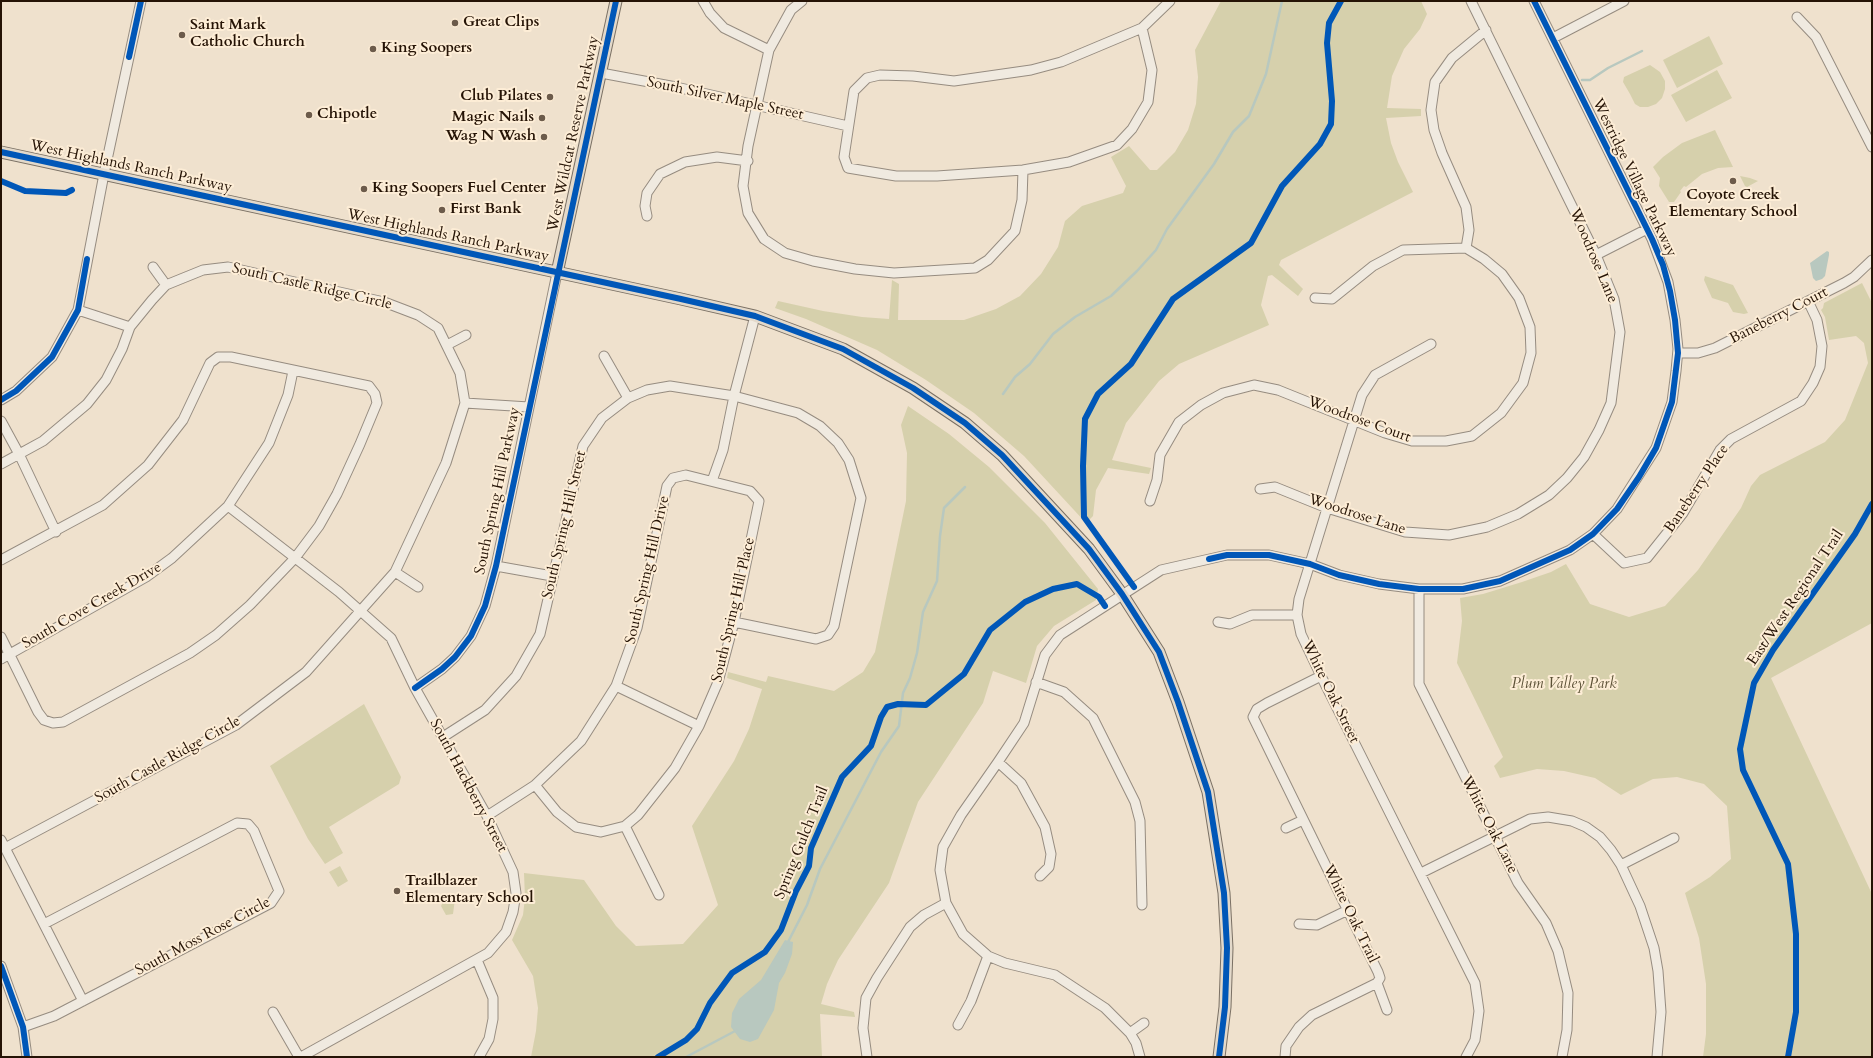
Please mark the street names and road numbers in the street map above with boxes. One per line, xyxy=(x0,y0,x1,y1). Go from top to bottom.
street label: West Wildcat Reserve Parkway xyxy=(544,34,604,234)
street label: South Silver Maple Street xyxy=(645,74,805,124)
street label: Westridge Village Parkway xyxy=(1588,96,1680,260)
street label: West Highlands Ranch Parkway xyxy=(28,137,234,197)
street label: West Highlands Ranch Parkway xyxy=(345,206,551,266)
street label: Woodrose Lane xyxy=(1565,206,1621,306)
street label: South Castle Ridge Circle xyxy=(230,260,394,314)
street label: Baneberry Court xyxy=(1727,284,1831,348)
street label: Woodrose Court xyxy=(1305,393,1413,447)
street label: South Spring Hill Parkway xyxy=(471,406,525,576)
street label: Baneberry Place xyxy=(1661,441,1733,537)
street label: South Spring Hill Street xyxy=(539,449,591,601)
street label: Woodrose Lane xyxy=(1306,491,1408,539)
street label: South Spring Hill Drive xyxy=(622,494,674,646)
street label: East/West Regional Trail xyxy=(1744,527,1848,669)
street label: South Spring Hill Place xyxy=(709,536,759,684)
street label: South Cove Creek Drive xyxy=(19,559,165,653)
street label: White Oak Street xyxy=(1297,638,1363,746)
street label: South Castle Ridge Circle xyxy=(92,712,244,808)
street label: South Hackberry Street xyxy=(425,716,511,856)
street label: White Oak Lane xyxy=(1457,773,1521,877)
street label: Spring Gulch Trail xyxy=(771,784,833,902)
street label: White Oak Trail xyxy=(1318,862,1382,966)
street label: South Moss Rose Circle xyxy=(132,894,274,980)

